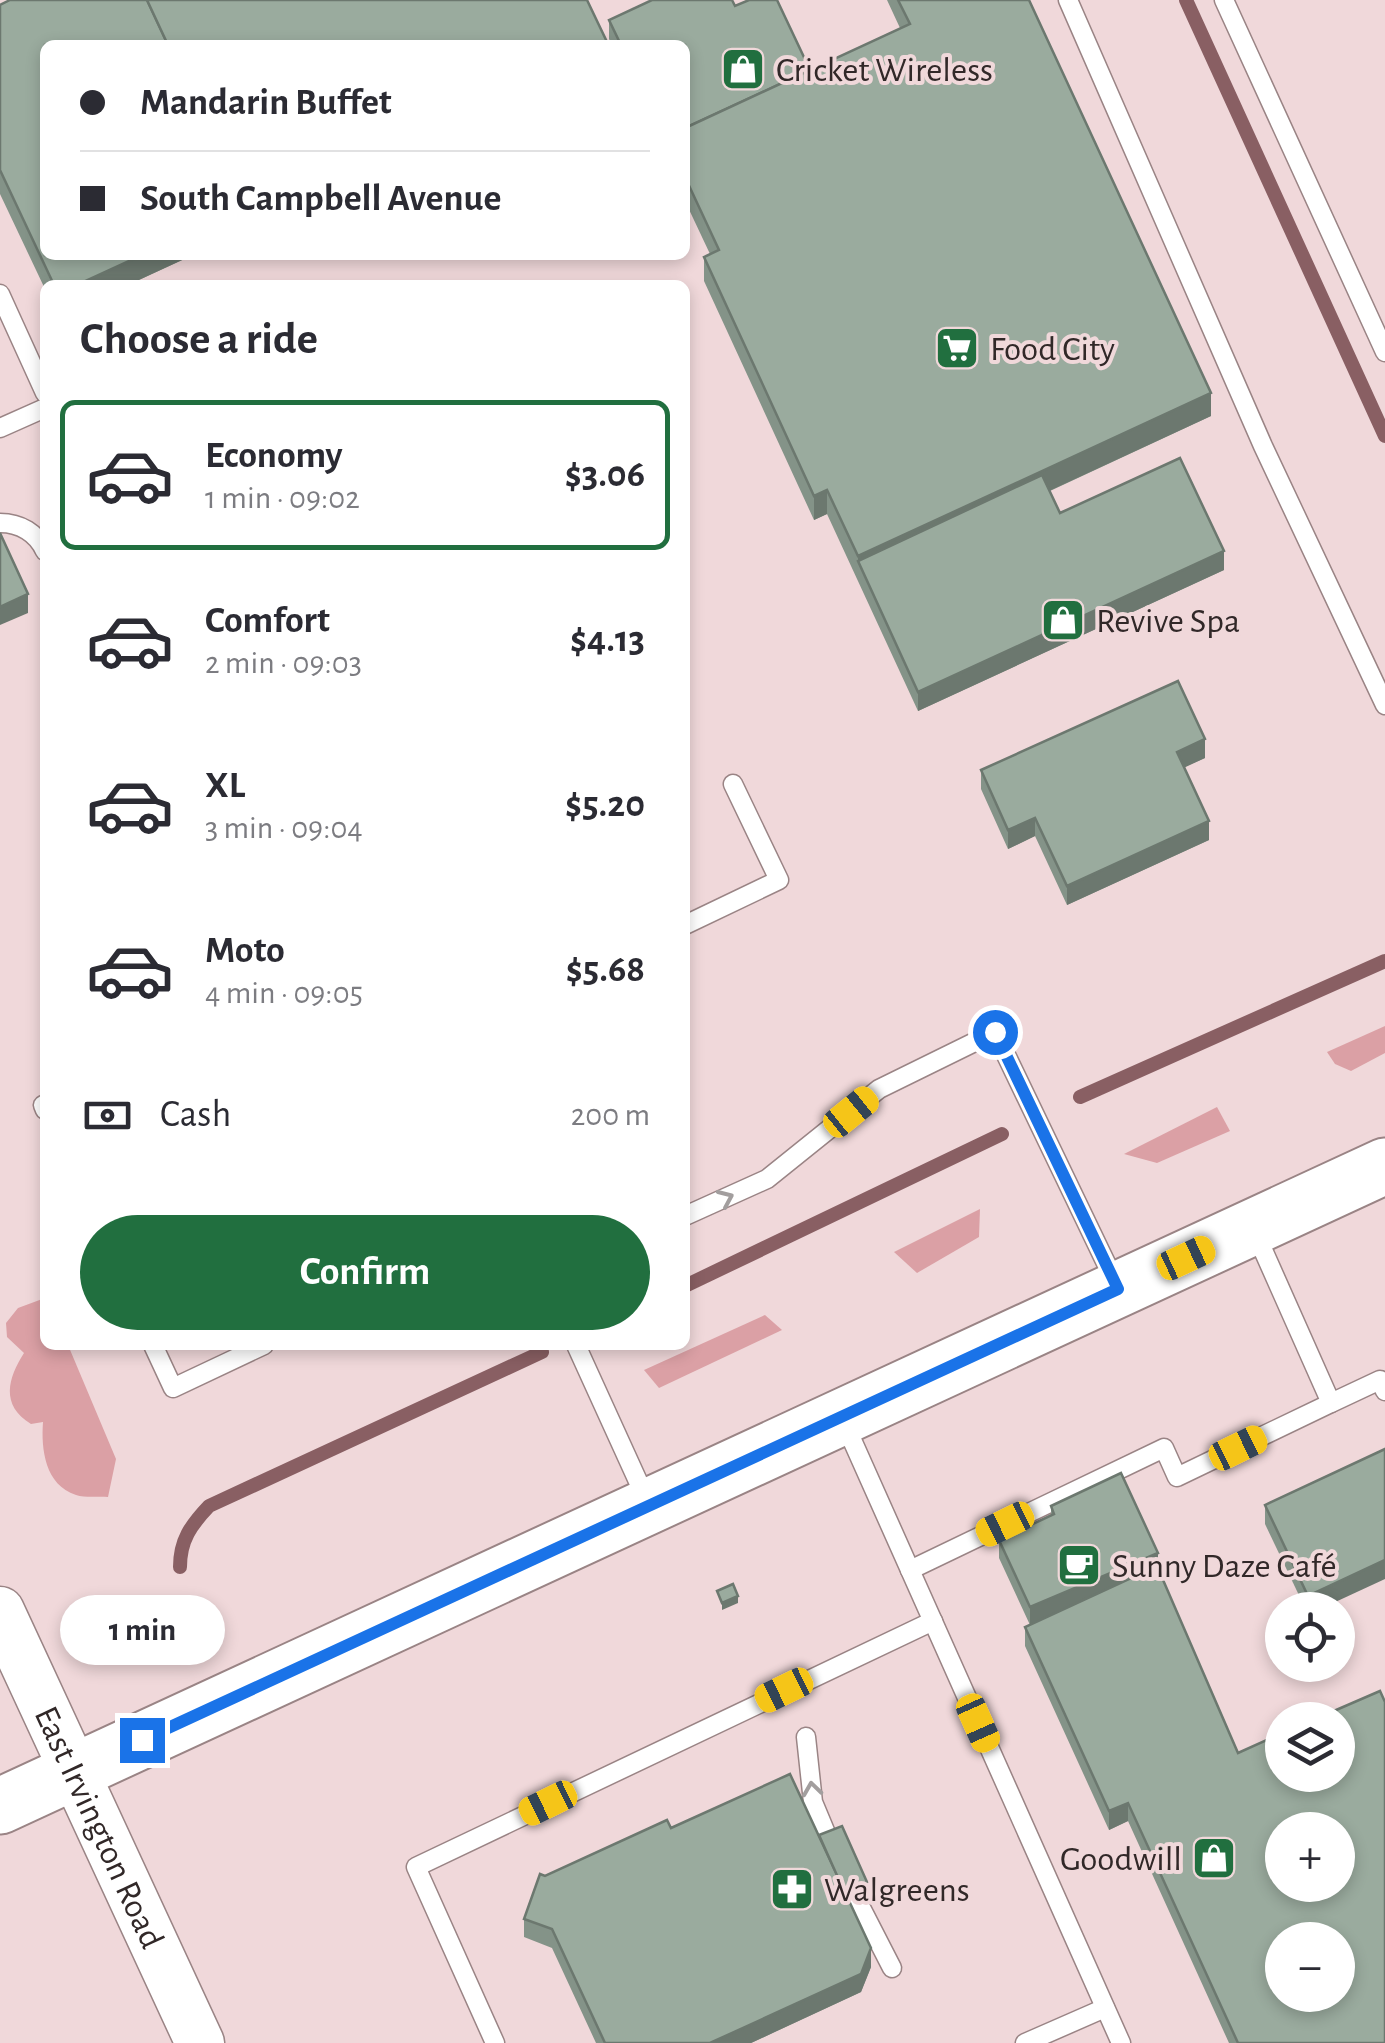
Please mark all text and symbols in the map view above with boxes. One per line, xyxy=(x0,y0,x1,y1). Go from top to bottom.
shop icon: Cricket Wireless xyxy=(720,46,766,92)
place label: Cricket Wireless xyxy=(776,53,993,88)
text: Mandarin Buffet xyxy=(140,84,392,122)
text: South Campbell Avenue xyxy=(140,180,501,218)
text: Choose a ride xyxy=(80,317,318,362)
supermarket icon: Food City xyxy=(934,325,980,371)
place label: Food City xyxy=(990,332,1115,367)
icon: car xyxy=(85,430,175,520)
text: Economy xyxy=(205,437,343,475)
text: $3.06 xyxy=(565,456,645,494)
text: 1 min · 09:02 xyxy=(205,482,360,514)
icon: car xyxy=(85,595,175,685)
shop icon: Revive Spa xyxy=(1040,597,1086,643)
text: Comfort xyxy=(205,602,330,640)
place label: Revive Spa xyxy=(1096,604,1240,639)
text: $4.13 xyxy=(570,621,645,659)
text: 2 min · 09:03 xyxy=(205,647,362,679)
icon: car xyxy=(85,760,175,850)
text: XL xyxy=(205,767,245,805)
text: $5.20 xyxy=(565,786,645,824)
text: 3 min · 09:04 xyxy=(205,812,363,844)
icon: car xyxy=(85,925,175,1015)
text: Moto xyxy=(205,932,285,970)
text: $5.68 xyxy=(566,951,645,989)
text: 4 min · 09:05 xyxy=(205,977,363,1009)
route start xyxy=(973,1010,1018,1055)
car xyxy=(818,1081,884,1143)
icon: cash xyxy=(80,1088,135,1143)
text: Cash xyxy=(160,1096,231,1134)
text: 200 m xyxy=(571,1099,650,1131)
one-way arrow xyxy=(716,1190,734,1210)
button: Confirm xyxy=(80,1215,650,1330)
car xyxy=(1152,1232,1220,1284)
car xyxy=(1204,1421,1272,1475)
car xyxy=(971,1497,1039,1551)
cafe icon: Sunny Daze Café xyxy=(1056,1542,1102,1588)
place label: Sunny Daze Café xyxy=(1112,1549,1337,1584)
map controls xyxy=(1265,1592,1355,2012)
button: locate xyxy=(1265,1592,1355,1682)
callout: 1 min xyxy=(59,1595,224,1665)
text: 1 min xyxy=(109,1614,176,1646)
car xyxy=(750,1663,818,1717)
car xyxy=(952,1689,1004,1757)
street label: East Irvington Road xyxy=(28,1701,170,1954)
button: layers xyxy=(1265,1702,1355,1792)
route end xyxy=(120,1718,165,1763)
car xyxy=(514,1776,582,1830)
one-way arrow xyxy=(802,1780,823,1796)
button: + xyxy=(1265,1812,1355,1902)
shop icon: Goodwill xyxy=(1191,1835,1237,1881)
place label: Goodwill xyxy=(1060,1842,1182,1877)
pharmacy icon: Walgreens xyxy=(769,1866,815,1912)
place label: Walgreens xyxy=(824,1873,970,1908)
button: − xyxy=(1265,1922,1355,2012)

